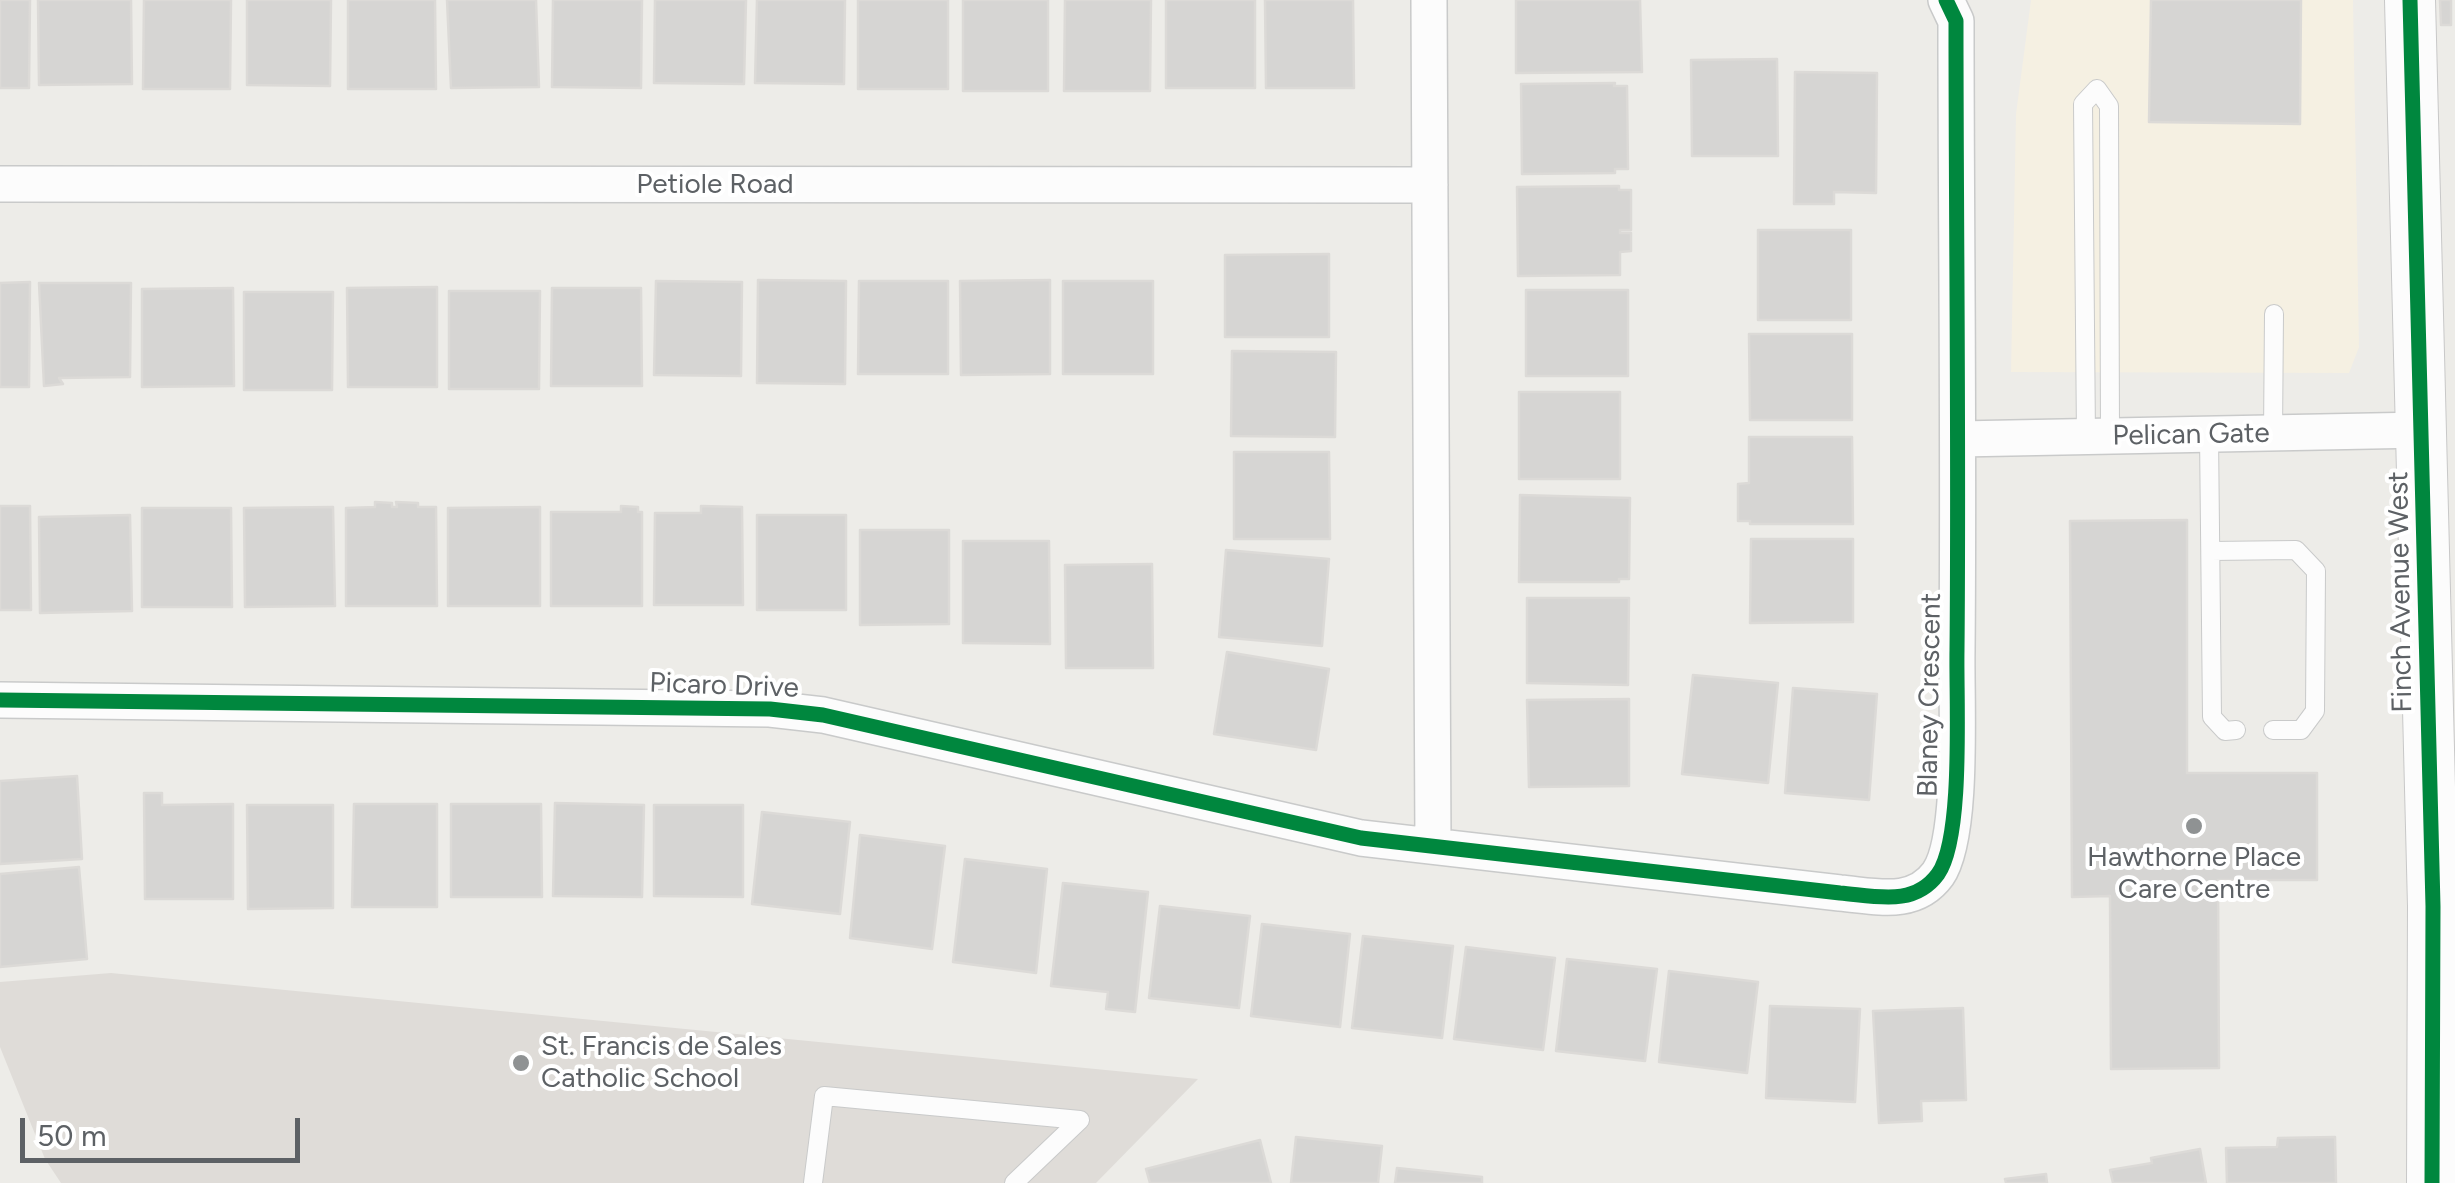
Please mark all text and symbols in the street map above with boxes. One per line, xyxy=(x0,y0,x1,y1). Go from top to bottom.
street label: Petiole Road xyxy=(636,168,794,202)
street label: Pelican Gate xyxy=(2112,417,2270,453)
street label: Finch Avenue West xyxy=(2382,471,2420,713)
street label: Blaney Crescent xyxy=(1911,593,1949,797)
street label: Picaro Drive xyxy=(649,667,799,705)
marker: Hawthorne Place Care Centre xyxy=(2183,815,2205,837)
place label: Hawthorne Place Care Centre xyxy=(2087,841,2301,907)
place label: St. Francis de Sales Catholic School xyxy=(541,1030,782,1096)
marker: St. Francis de Sales Catholic School xyxy=(510,1052,532,1074)
scale bar xyxy=(25,1098,305,1160)
text: 50 m xyxy=(37,1117,106,1154)

